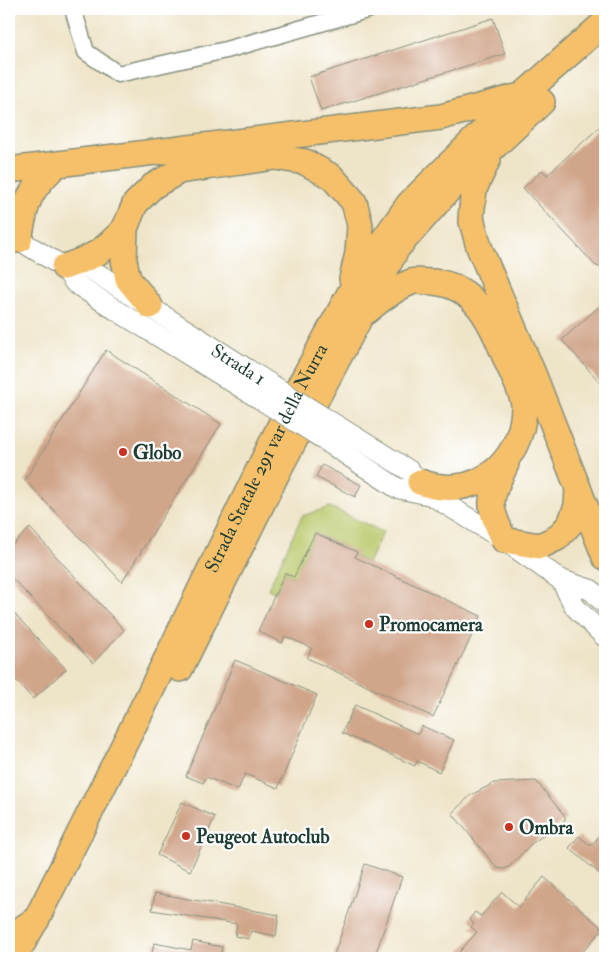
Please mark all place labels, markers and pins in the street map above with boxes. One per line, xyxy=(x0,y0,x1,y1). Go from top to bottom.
place label: Globo xyxy=(133,441,181,465)
marker: Globo xyxy=(117,446,129,458)
place label: Promocamera xyxy=(379,613,484,637)
marker: Promocamera xyxy=(363,618,375,630)
place label: Ombra xyxy=(519,816,574,840)
marker: Ombra xyxy=(503,821,515,833)
place label: Peugeot Autoclub xyxy=(196,825,330,850)
marker: Peugeot Autoclub xyxy=(180,830,192,842)

